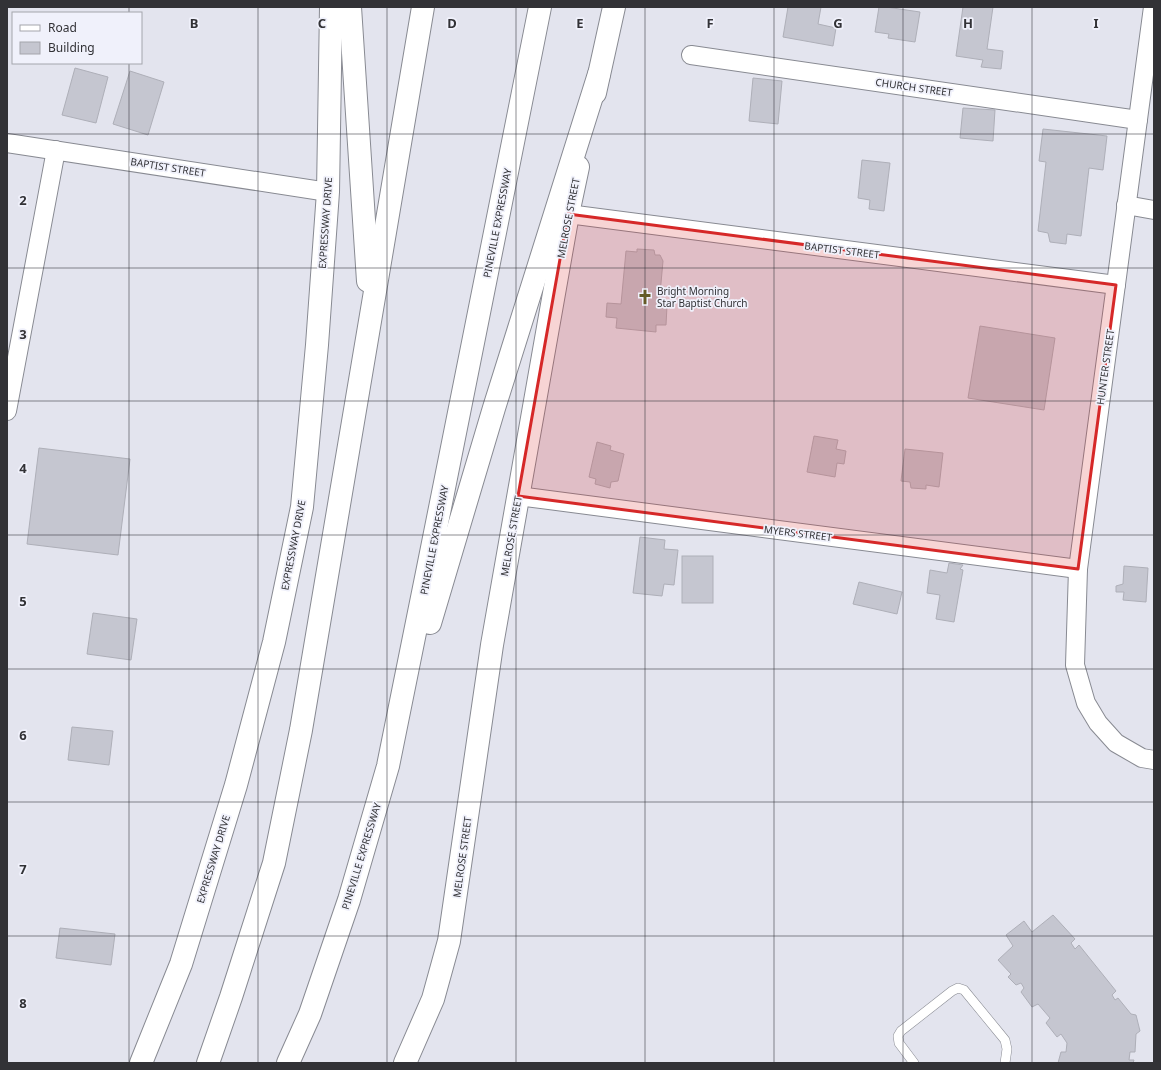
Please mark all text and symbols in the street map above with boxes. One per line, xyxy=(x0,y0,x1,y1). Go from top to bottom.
legend xyxy=(12,12,142,64)
text: B xyxy=(190,14,198,32)
text: C xyxy=(318,14,326,32)
text: D xyxy=(447,14,457,32)
text: E xyxy=(576,14,584,32)
text: F xyxy=(706,14,714,32)
text: G xyxy=(833,14,843,32)
text: H xyxy=(963,14,973,32)
text: I xyxy=(1093,14,1099,32)
text: Road xyxy=(48,19,77,36)
text: Building xyxy=(48,39,95,56)
street label: CHURCH STREET xyxy=(875,75,954,99)
street label: BAPTIST STREET xyxy=(130,154,207,180)
street label: PINEVILLE EXPRESSWAY xyxy=(480,167,515,279)
street label: MELROSE STREET xyxy=(553,176,583,259)
street label: EXPRESSWAY DRIVE xyxy=(315,177,335,269)
text: 2 xyxy=(19,191,27,209)
street label: BAPTIST STREET xyxy=(804,238,881,262)
place label: Bright Morning Star Baptist Church xyxy=(657,284,747,310)
church icon: Bright Morning Star Baptist Church xyxy=(636,288,654,306)
text: 3 xyxy=(19,325,27,343)
street label: HUNTER STREET xyxy=(1093,328,1117,406)
text: 4 xyxy=(19,459,27,477)
street label: PINEVILLE EXPRESSWAY xyxy=(417,484,452,596)
street label: MELROSE STREET xyxy=(497,494,525,577)
street label: EXPRESSWAY DRIVE xyxy=(277,499,309,591)
street label: MYERS STREET xyxy=(763,522,833,544)
text: 5 xyxy=(19,592,27,610)
text: 6 xyxy=(19,726,27,744)
street label: PINEVILLE EXPRESSWAY xyxy=(338,800,384,911)
street label: EXPRESSWAY DRIVE xyxy=(193,813,233,905)
street label: MELROSE STREET xyxy=(449,815,475,898)
text: 7 xyxy=(19,860,27,878)
text: 8 xyxy=(19,994,27,1012)

